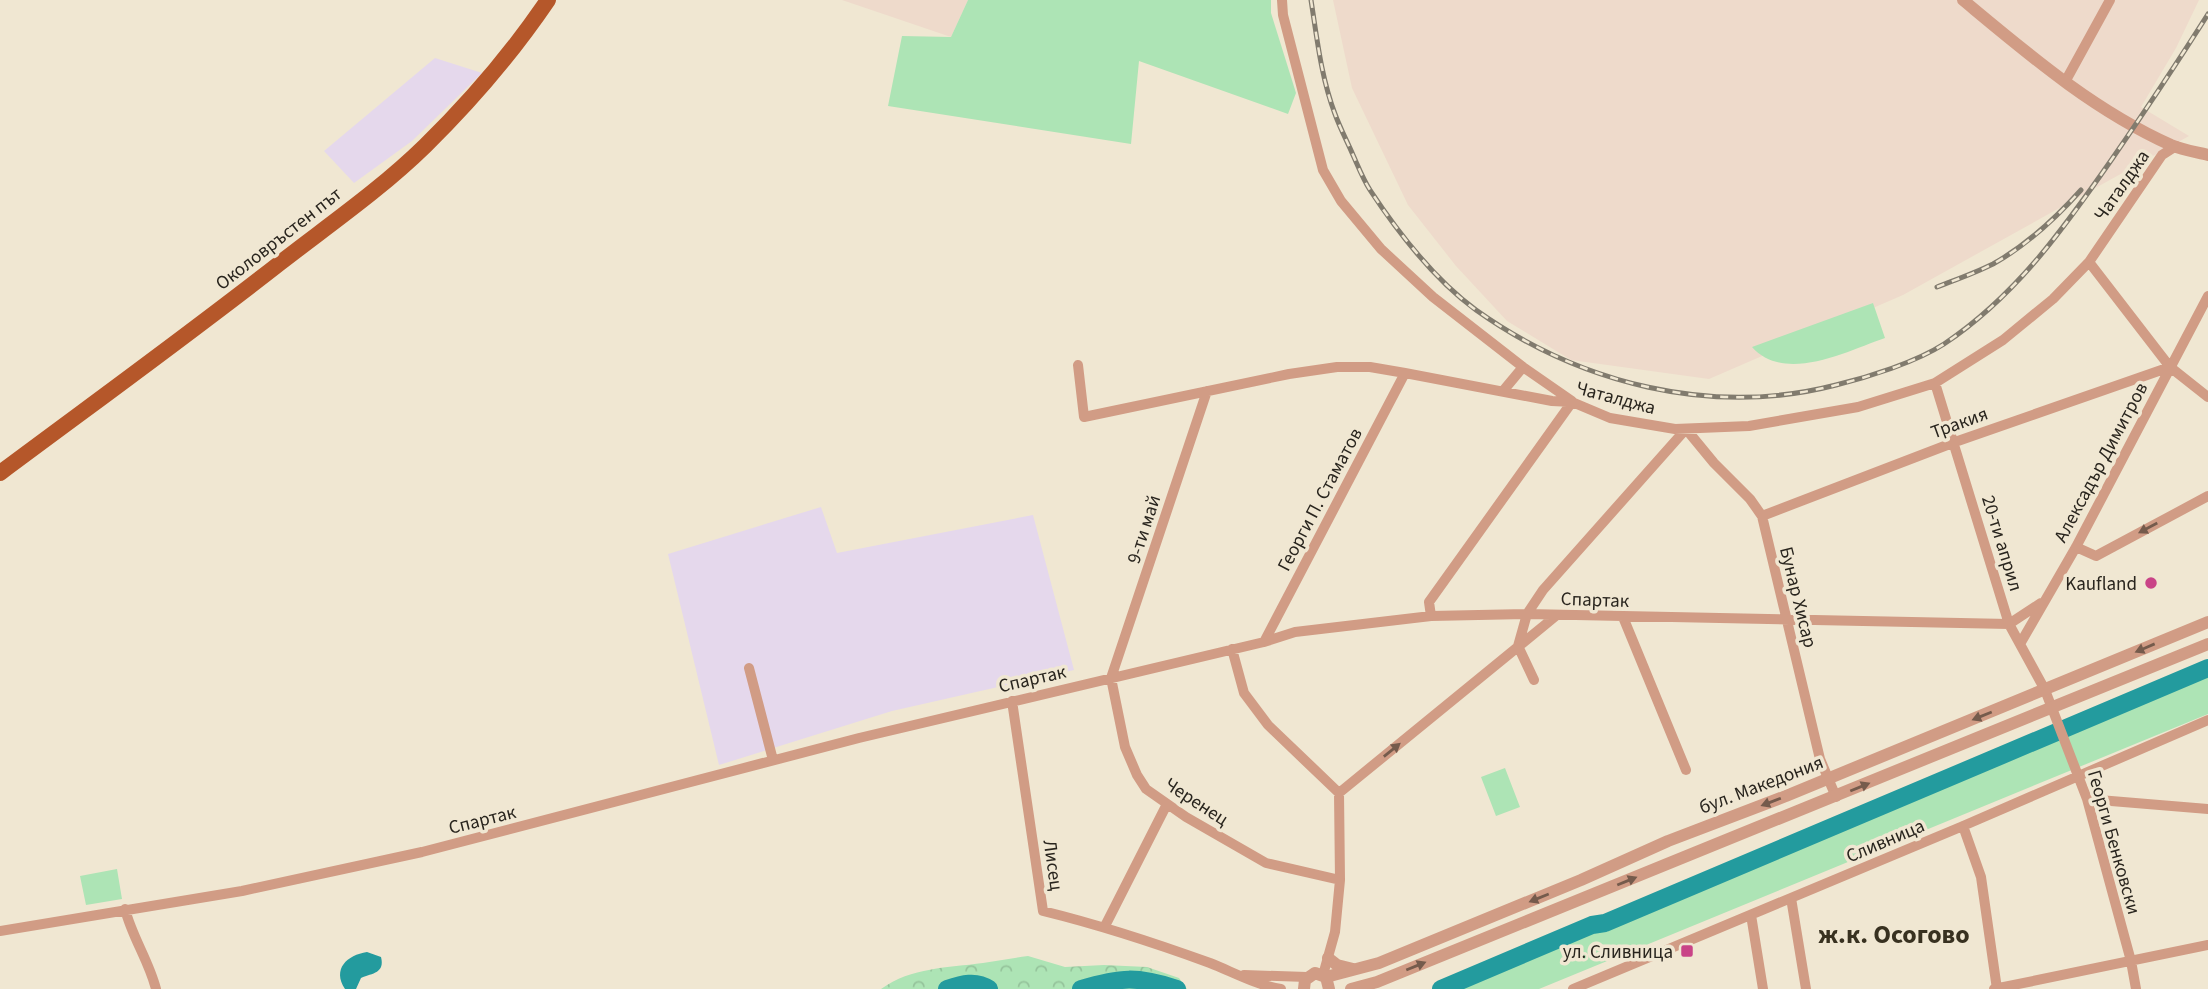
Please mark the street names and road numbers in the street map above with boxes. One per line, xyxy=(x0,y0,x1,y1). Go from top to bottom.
street label: Чаталджа xyxy=(2088,145,2157,227)
street label: Околовръстен път xyxy=(210,181,348,297)
street label: Чаталджа xyxy=(1573,375,1658,422)
street label: Алексадър Димитров xyxy=(2048,378,2155,548)
street label: Тракия xyxy=(1927,401,1992,446)
street label: Георги П. Стаматов xyxy=(1271,423,1370,576)
street label: 9-ти май xyxy=(1121,492,1168,567)
street label: 20-ти април xyxy=(1974,492,2029,595)
street label: Бунар Хисар xyxy=(1772,544,1823,651)
street label: Спартак xyxy=(1560,586,1630,615)
street label: Спартак xyxy=(996,658,1069,700)
street label: бул. Македония xyxy=(1696,749,1828,821)
street label: Георги Бенковски xyxy=(2080,767,2147,918)
street label: Черенец xyxy=(1159,771,1234,833)
street label: Спартак xyxy=(446,799,519,842)
street label: Сливница xyxy=(1842,813,1929,870)
street label: Лисец xyxy=(1036,838,1069,893)

